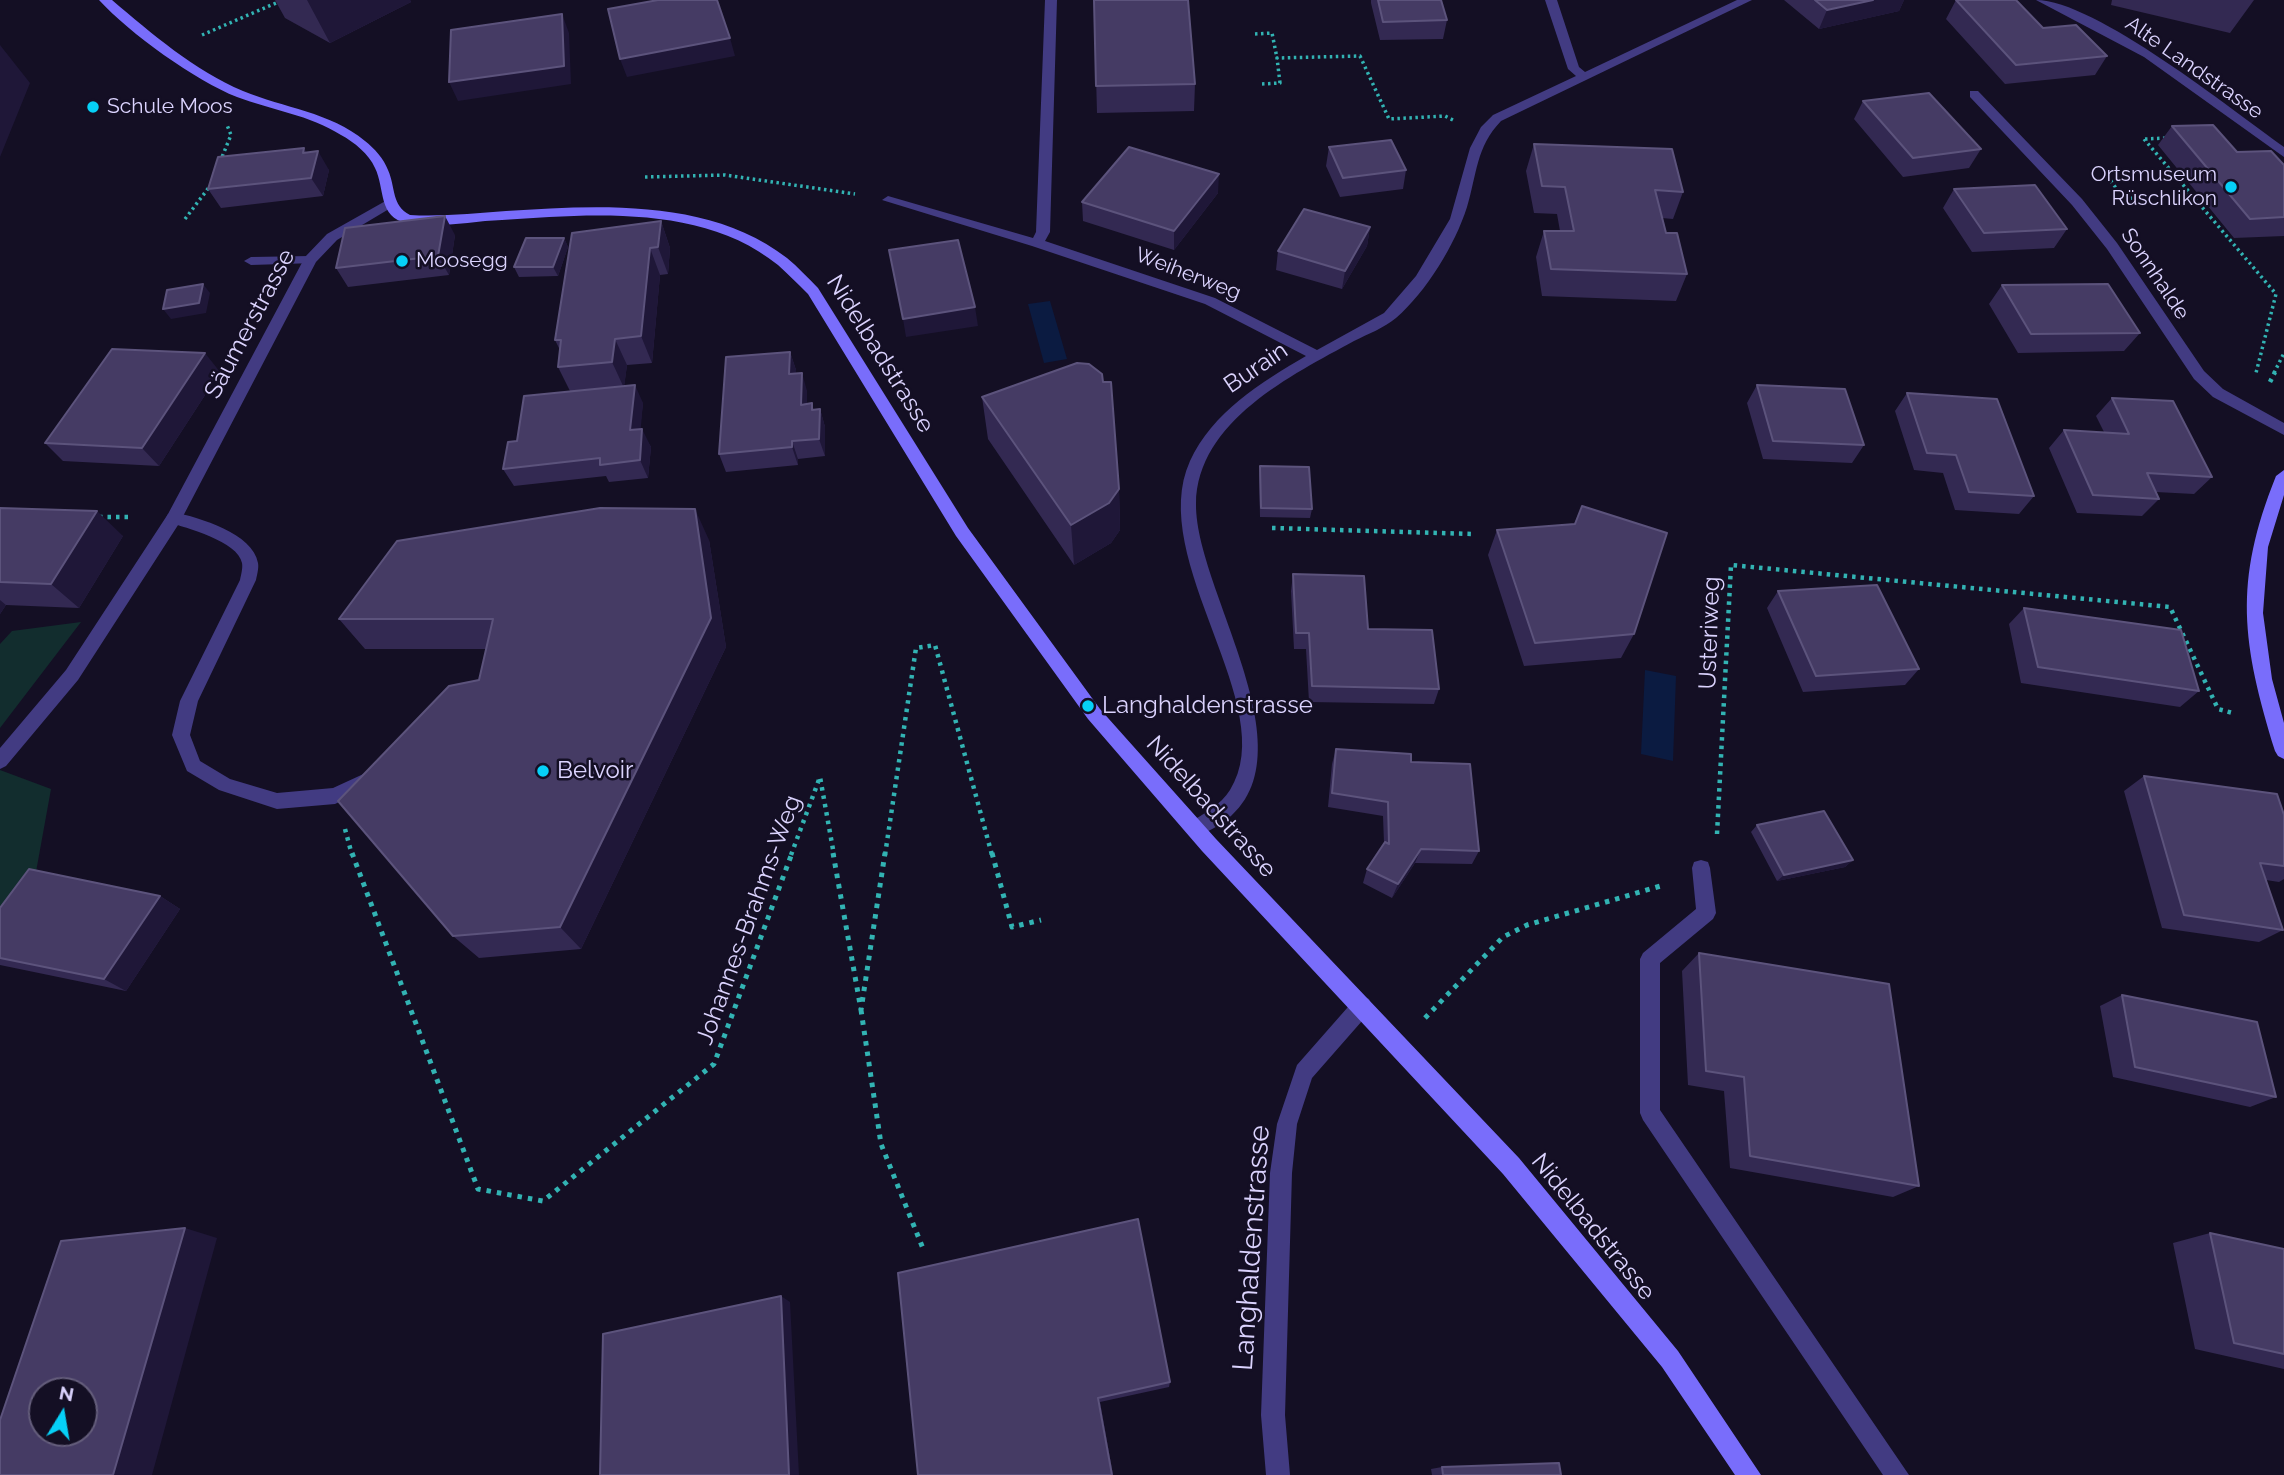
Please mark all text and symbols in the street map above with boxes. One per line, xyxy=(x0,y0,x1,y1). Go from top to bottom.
street label: Alte Landstrasse xyxy=(2120,11,2268,125)
place label: Schule Moos xyxy=(107,94,233,120)
marker: Schule Moos xyxy=(85,99,101,115)
place label: Ortsmuseum Rüschlikon xyxy=(2091,162,2217,212)
marker: Ortsmuseum Rüschlikon xyxy=(2223,179,2239,195)
street label: Sonnhalde xyxy=(2115,224,2195,324)
street label: Weiherweg xyxy=(1131,242,1245,306)
street label: Säumerstrasse xyxy=(199,244,301,404)
place label: Moosegg xyxy=(416,248,508,274)
marker: Moosegg xyxy=(394,253,410,269)
street label: Nidelbadstrasse xyxy=(820,270,940,438)
street label: Burain xyxy=(1219,336,1293,400)
street label: Usteriweg xyxy=(1694,576,1726,690)
place label: Langhaldenstrasse xyxy=(1102,692,1313,720)
marker: Langhaldenstrasse xyxy=(1080,698,1096,714)
street label: Nidelbadstrasse xyxy=(1140,730,1282,884)
place label: Belvoir xyxy=(557,757,633,785)
marker: Belvoir xyxy=(535,763,551,779)
street label: Johannes-Brahms-Weg xyxy=(690,791,808,1049)
street label: Langhaldenstrasse xyxy=(1227,1124,1277,1372)
street label: Nidelbadstrasse xyxy=(1525,1148,1661,1306)
north arrow xyxy=(28,1377,98,1447)
text: N xyxy=(57,1381,76,1406)

